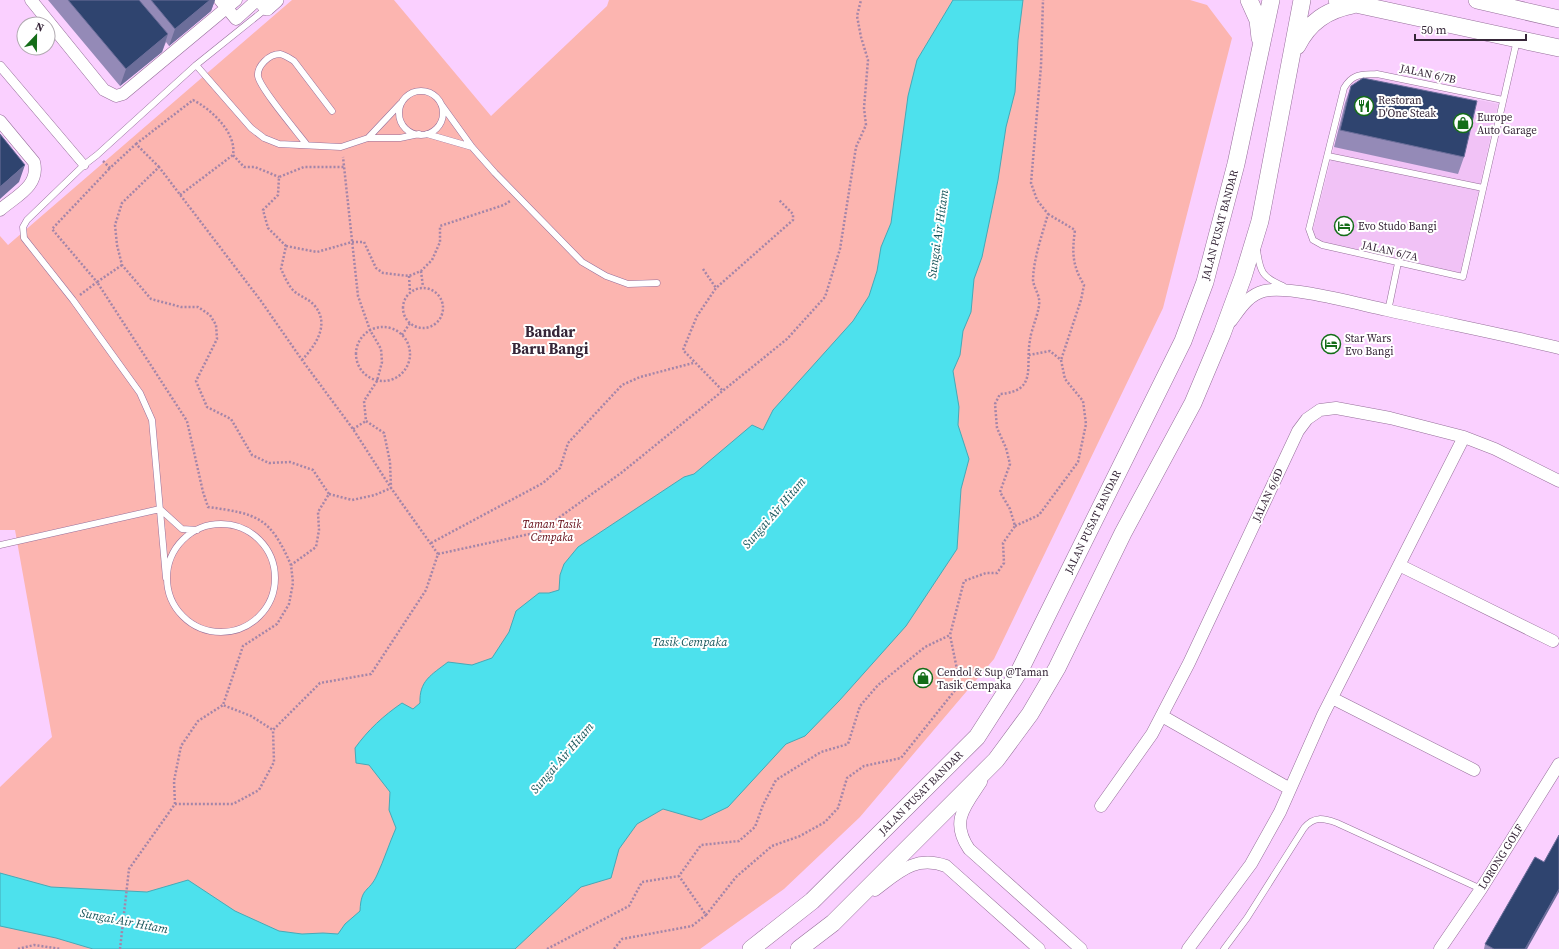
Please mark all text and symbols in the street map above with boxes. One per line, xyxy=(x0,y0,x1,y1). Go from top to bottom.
north arrow xyxy=(16,16,56,56)
scale bar xyxy=(1415,16,1526,42)
text: N xyxy=(33,19,46,36)
text: 50 m xyxy=(1421,22,1447,38)
street label: JALAN 6/7B xyxy=(1398,61,1457,87)
place label: Restoran D'One Steak xyxy=(1378,93,1437,121)
restaurant icon: Restoran D'One Steak xyxy=(1353,95,1375,117)
place label: Europe Auto Garage xyxy=(1477,110,1537,138)
shop icon: Europe Auto Garage xyxy=(1452,112,1474,134)
street label: JALAN PUSAT BANDAR xyxy=(1198,168,1242,283)
water label: Sungai Air Hitam xyxy=(924,189,952,279)
hotel icon: Evo Studo Bangi xyxy=(1333,215,1355,237)
place label: Evo Studo Bangi xyxy=(1358,219,1437,234)
street label: JALAN 6/7A xyxy=(1359,237,1420,265)
district label: Bandar Baru Bangi xyxy=(512,321,589,359)
place label: Star Wars Evo Bangi xyxy=(1345,331,1393,359)
hotel icon: Star Wars Evo Bangi xyxy=(1320,333,1342,355)
street label: JALAN 6/6D xyxy=(1249,466,1287,525)
street label: JALAN PUSAT BANDAR xyxy=(1061,468,1125,577)
water label: Sungai Air Hitam xyxy=(739,474,809,552)
park label: Taman Tasik Cempaka xyxy=(523,517,582,545)
water label: Tasik Cempaka xyxy=(653,634,728,650)
place label: Cendol & Sup @Taman Tasik Cempaka xyxy=(937,665,1049,693)
shop icon: Cendol & Sup @Taman Tasik Cempaka xyxy=(912,667,934,689)
water label: Sungai Air Hitam xyxy=(527,719,597,797)
street label: JALAN PUSAT BANDAR xyxy=(875,748,966,839)
street label: LORONG GOLF xyxy=(1475,821,1527,892)
water label: Sungai Air Hitam xyxy=(79,905,170,937)

